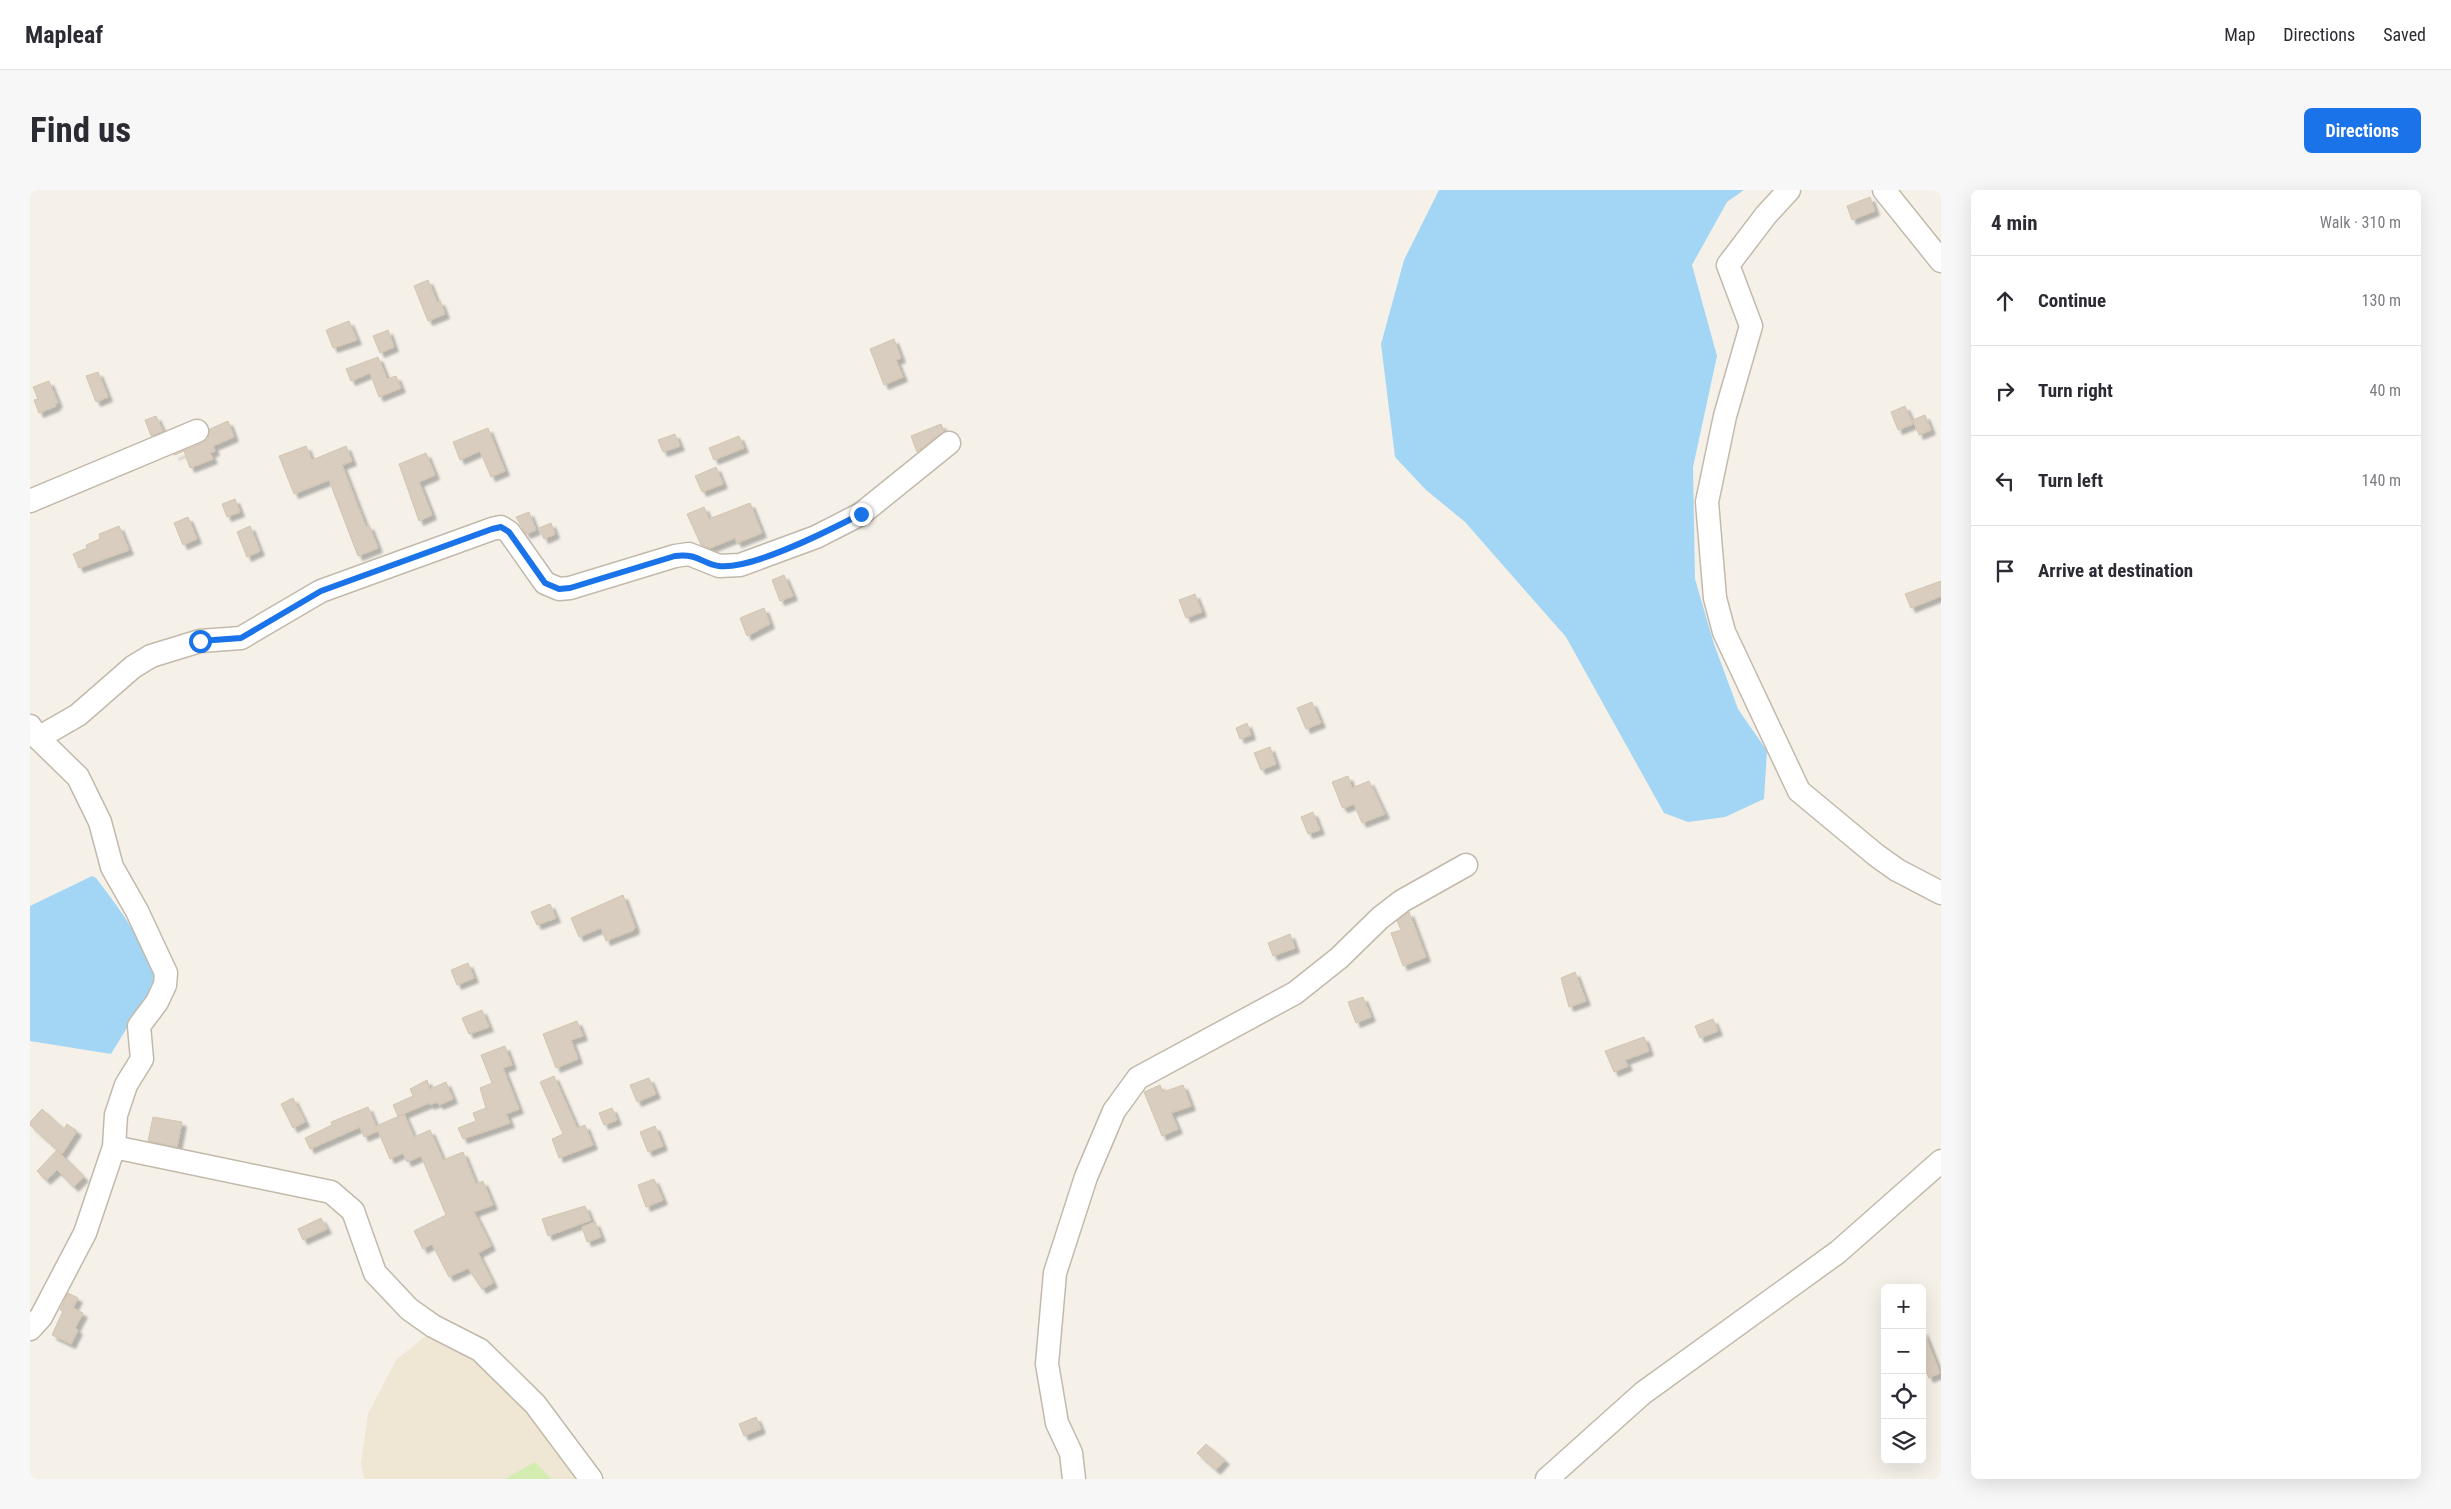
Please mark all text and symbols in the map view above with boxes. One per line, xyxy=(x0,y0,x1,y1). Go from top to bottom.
text: Mapleaf xyxy=(25,21,103,49)
text: Map xyxy=(2224,24,2255,45)
text: Directions xyxy=(2283,24,2355,45)
text: Saved xyxy=(2383,24,2426,45)
button: Directions xyxy=(2304,108,2421,153)
text: Find us xyxy=(30,110,131,151)
text: 4 min xyxy=(1991,211,2038,235)
text: Walk · 310 m xyxy=(2320,213,2401,232)
icon: ahead xyxy=(1991,287,2019,315)
text: Continue xyxy=(2038,289,2106,312)
text: 130 m xyxy=(2362,291,2401,310)
icon: right xyxy=(1991,377,2019,405)
text: Turn right xyxy=(2038,379,2113,402)
text: 40 m xyxy=(2369,381,2401,400)
icon: left xyxy=(1991,467,2019,495)
text: Turn left xyxy=(2038,469,2103,492)
text: 140 m xyxy=(2362,471,2401,490)
route end xyxy=(850,503,873,526)
icon: arrive xyxy=(1991,557,2019,585)
text: Arrive at destination xyxy=(2038,559,2193,582)
route start xyxy=(189,630,212,653)
map controls xyxy=(1881,1284,1926,1464)
button: + xyxy=(1881,1284,1926,1329)
button: − xyxy=(1881,1329,1926,1374)
button: locate xyxy=(1881,1374,1926,1419)
button: layers xyxy=(1881,1419,1926,1464)

